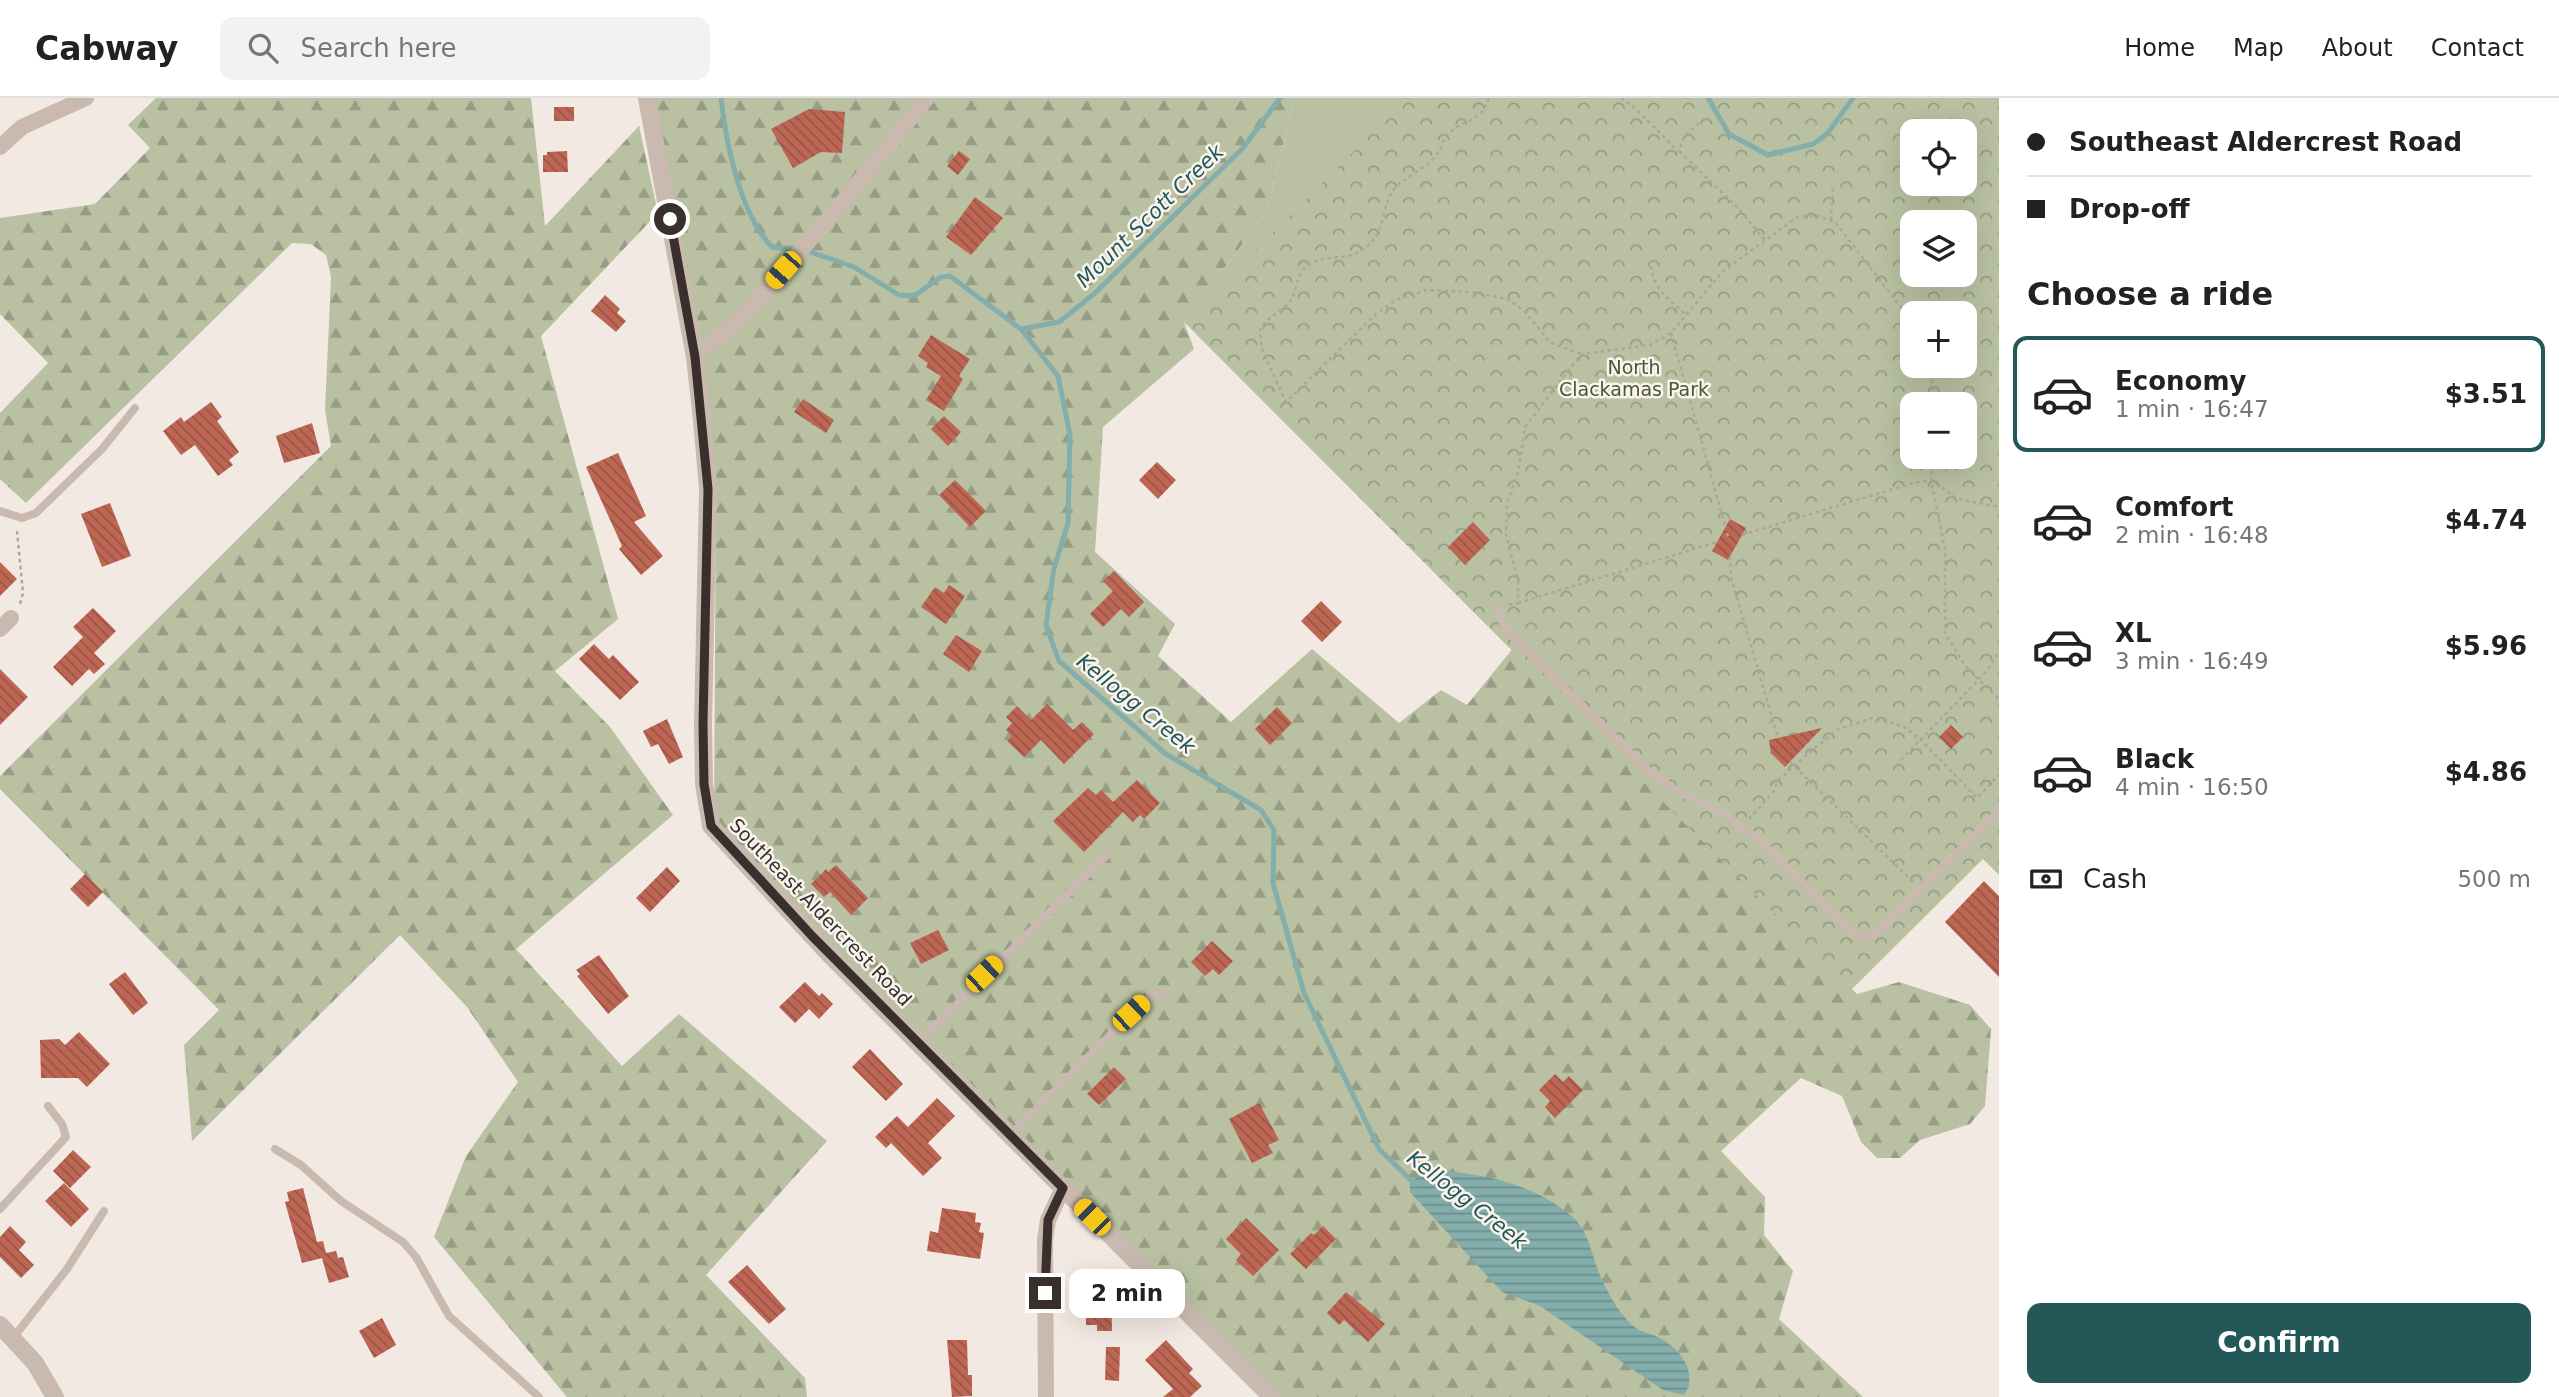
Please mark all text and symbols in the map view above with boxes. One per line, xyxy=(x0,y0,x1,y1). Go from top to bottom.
search box xyxy=(220,17,710,80)
text: Cabway xyxy=(35,29,178,68)
icon: search xyxy=(244,29,282,67)
text: Search here xyxy=(300,33,457,63)
text: Home xyxy=(2124,34,2195,62)
text: Map xyxy=(2233,34,2284,62)
text: About xyxy=(2322,34,2393,62)
text: Contact xyxy=(2431,34,2524,62)
map controls xyxy=(1900,119,1977,469)
button: locate xyxy=(1900,119,1977,196)
text: Southeast Aldercrest Road xyxy=(2069,127,2462,157)
water label: Mount Scott Creek xyxy=(1072,139,1229,292)
text: Drop-off xyxy=(2069,194,2190,224)
route start xyxy=(654,203,686,235)
button: layers xyxy=(1900,210,1977,287)
car xyxy=(762,247,805,293)
text: Choose a ride xyxy=(2027,275,2273,313)
button: + xyxy=(1900,301,1977,378)
park label: North Clackamas Park xyxy=(1559,356,1709,400)
icon: car xyxy=(2031,363,2094,426)
text: Economy xyxy=(2115,366,2246,396)
text: $3.51 xyxy=(2445,379,2527,409)
button: − xyxy=(1900,392,1977,469)
text: 1 min · 16:47 xyxy=(2115,396,2269,422)
icon: car xyxy=(2031,489,2094,552)
text: Comfort xyxy=(2115,492,2233,522)
text: $4.74 xyxy=(2445,505,2527,535)
text: 2 min · 16:48 xyxy=(2115,522,2269,548)
icon: car xyxy=(2031,615,2094,678)
text: XL xyxy=(2115,618,2152,648)
text: $5.96 xyxy=(2445,631,2527,661)
text: 3 min · 16:49 xyxy=(2115,648,2269,674)
water label: Kellogg Creek xyxy=(1072,649,1201,760)
icon: car xyxy=(2031,741,2094,804)
text: Black xyxy=(2115,744,2194,774)
text: $4.86 xyxy=(2445,757,2527,787)
text: 4 min · 16:50 xyxy=(2115,774,2269,800)
street label: Southeast Aldercrest Road xyxy=(726,814,916,1010)
icon: cash xyxy=(2027,860,2065,898)
text: Cash xyxy=(2083,864,2147,894)
text: 500 m xyxy=(2457,866,2531,892)
car xyxy=(962,952,1007,996)
car xyxy=(1109,991,1154,1035)
water label: Kellogg Creek xyxy=(1402,1146,1532,1255)
car xyxy=(1070,1195,1115,1239)
callout: 2 min xyxy=(1070,1268,1185,1318)
route end xyxy=(1029,1277,1061,1309)
text: 2 min xyxy=(1091,1280,1163,1306)
button: Confirm xyxy=(2027,1303,2531,1383)

